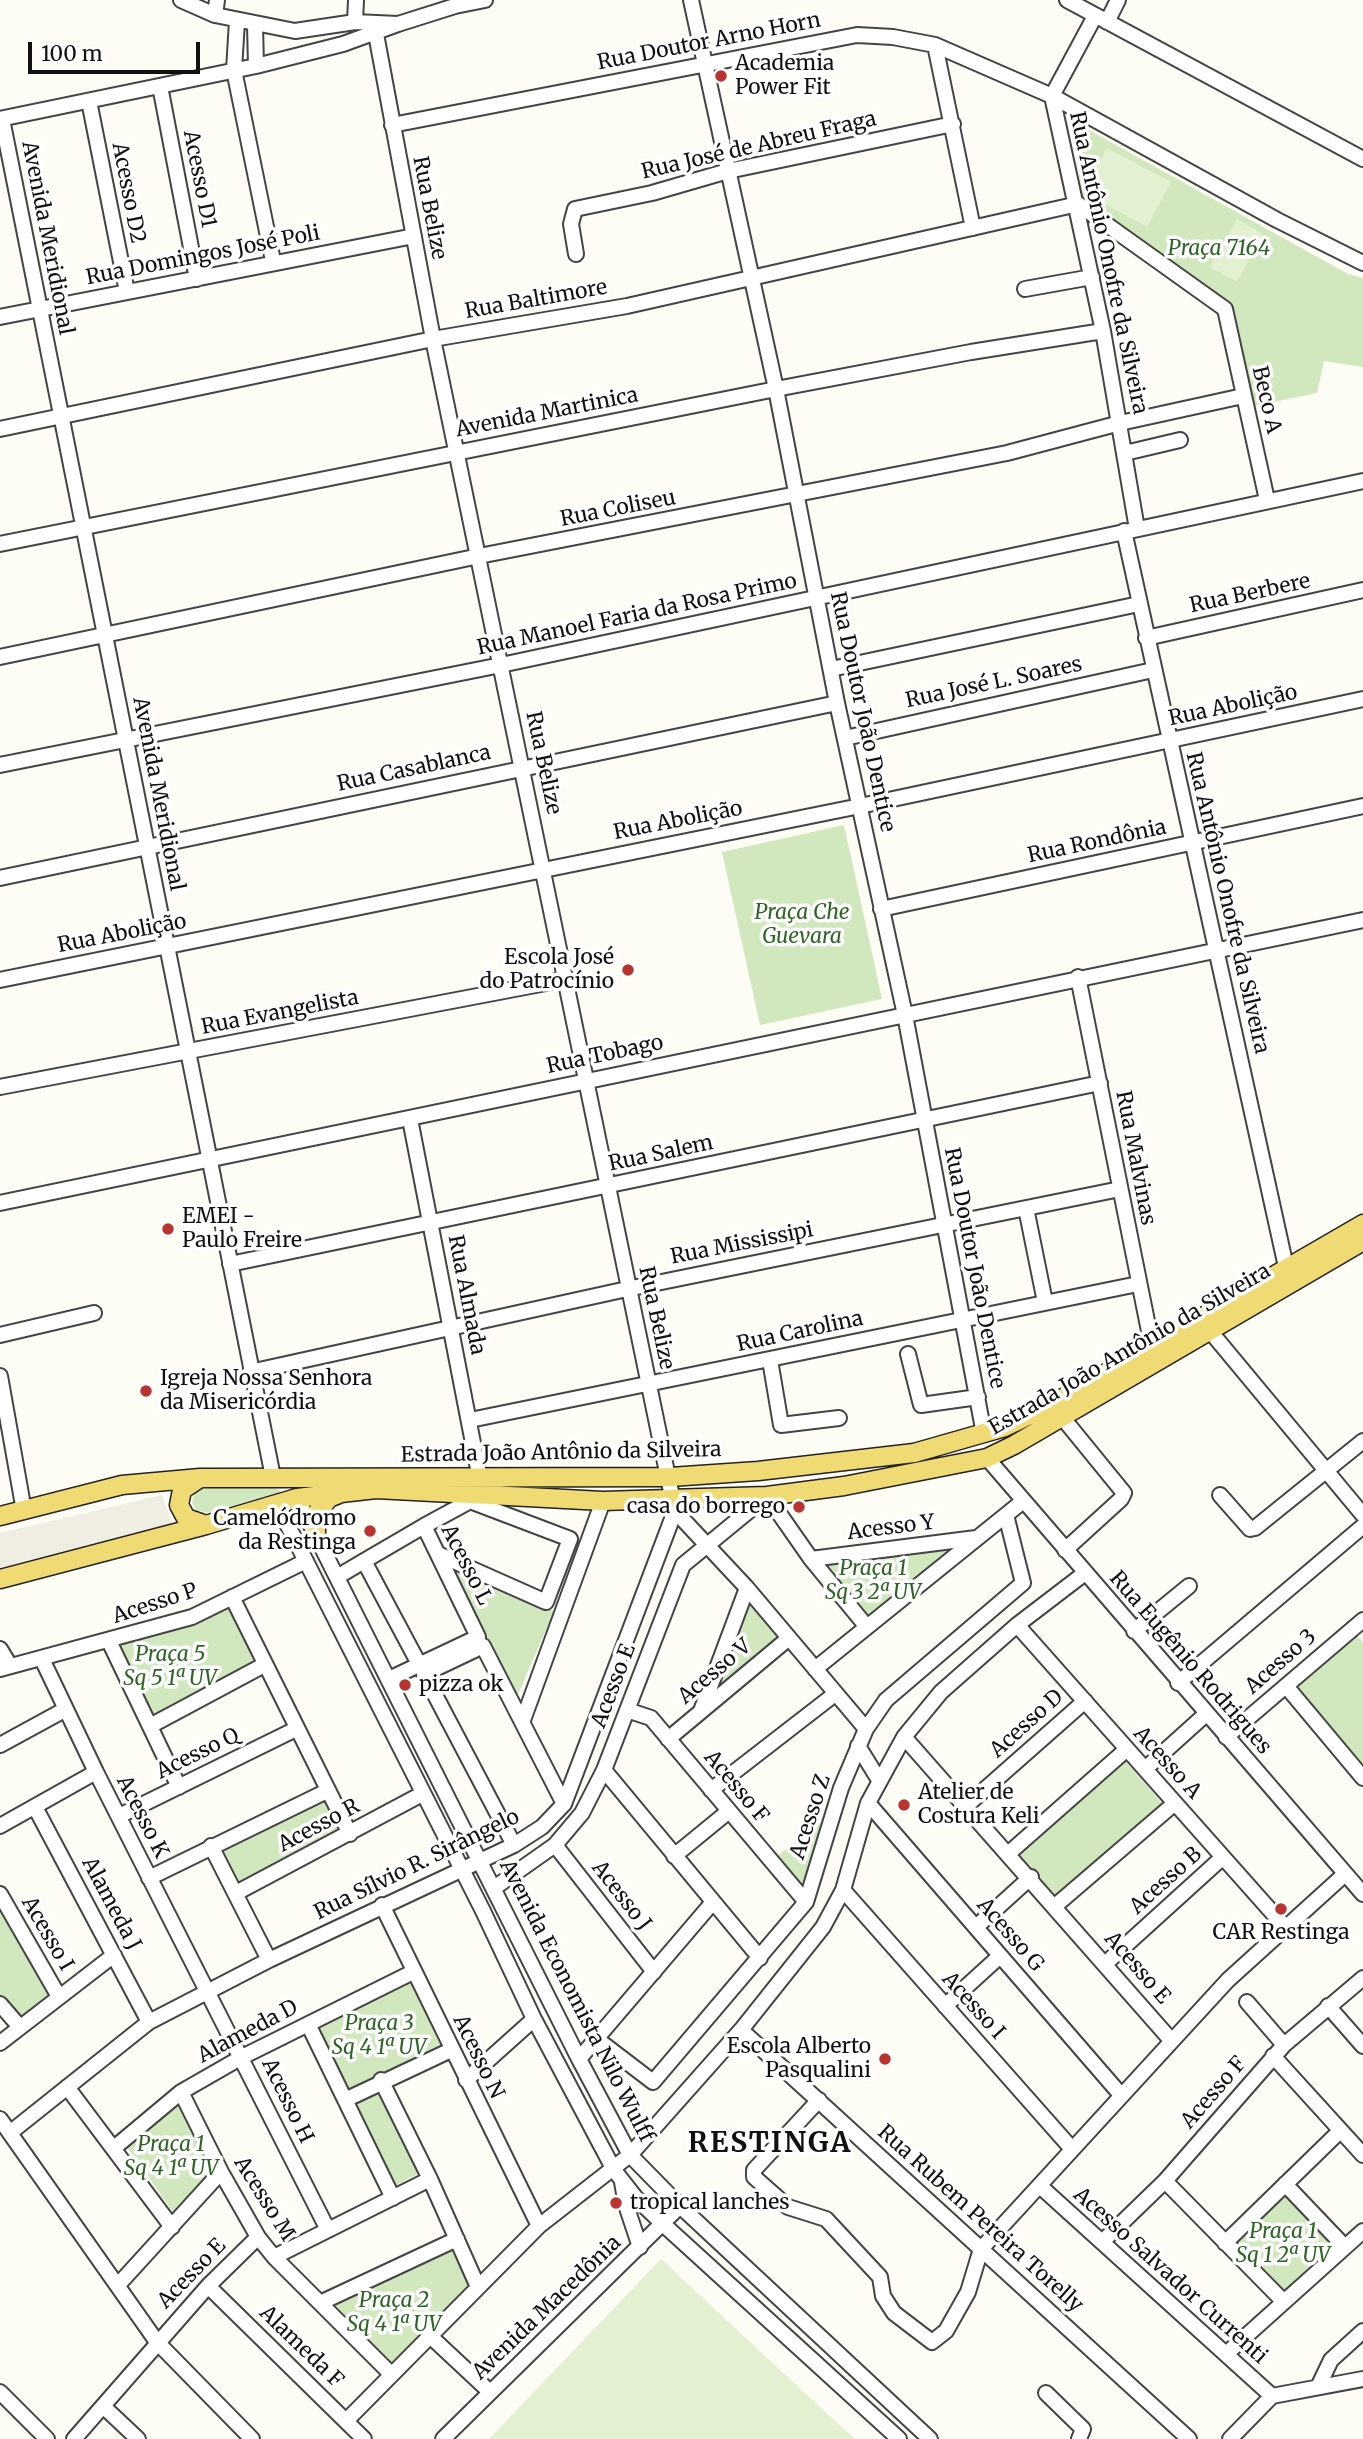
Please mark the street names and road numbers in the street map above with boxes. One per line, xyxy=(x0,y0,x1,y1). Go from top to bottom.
street label: Rua Doutor Arno Horn xyxy=(595,8,823,76)
street label: Rua José de Abreu Fraga xyxy=(639,107,879,185)
street label: Rua Antônio Onofre da Silveira xyxy=(1064,109,1152,417)
street label: Acesso D1 xyxy=(177,128,221,230)
street label: Avenida Meridional xyxy=(16,139,78,337)
street label: Acesso D2 xyxy=(106,141,150,245)
street label: Rua Belize xyxy=(407,154,451,262)
street label: Rua Domingos José Poli xyxy=(84,221,322,291)
street label: Rua Baltimore xyxy=(463,275,609,325)
street label: Beco A xyxy=(1246,364,1286,436)
street label: Avenida Martinica xyxy=(454,383,640,443)
street label: Rua Coliseu xyxy=(558,485,678,533)
street label: Rua Manoel Faria da Rosa Primo xyxy=(475,569,799,661)
street label: Rua Berbere xyxy=(1187,569,1313,619)
street label: Rua Doutor João Dentice xyxy=(824,590,900,834)
street label: Rua José L. Soares xyxy=(903,652,1085,714)
street label: Rua Abolição xyxy=(1166,680,1300,732)
street label: Avenida Meridional xyxy=(127,695,189,893)
street label: Rua Belize xyxy=(520,709,566,817)
street label: Rua Casablanca xyxy=(335,740,493,798)
street label: Rua Antônio Onofre da Silveira xyxy=(1180,750,1274,1056)
street label: Rua Abolição xyxy=(611,796,745,846)
street label: Rua Rondônia xyxy=(1025,815,1169,869)
street label: Rua Abolição xyxy=(55,909,189,959)
street label: Rua Evangelista xyxy=(199,985,361,1041)
street label: Rua Tobago xyxy=(544,1030,666,1080)
street label: Rua Malvinas xyxy=(1110,1089,1160,1227)
street label: Rua Salem xyxy=(606,1131,716,1177)
street label: Rua Doutor João Dentice xyxy=(938,1145,1010,1391)
street label: Rua Mississipi xyxy=(668,1218,816,1270)
street label: Rua Almada xyxy=(442,1233,490,1357)
street label: Estrada João Antônio da Silveira xyxy=(985,1259,1275,1441)
street label: Rua Belize xyxy=(633,1264,679,1372)
street label: Rua Carolina xyxy=(735,1306,865,1358)
street label: Estrada João Antônio da Silveira xyxy=(400,1438,722,1468)
street label: Acesso Y xyxy=(846,1510,936,1546)
street label: Acesso L xyxy=(435,1520,497,1610)
street label: Rua Eugênio Rodrigues xyxy=(1104,1566,1276,1760)
street label: Acesso P xyxy=(110,1579,200,1629)
street label: Acesso 3 xyxy=(1240,1624,1322,1700)
street label: Acesso V xyxy=(673,1634,757,1710)
street label: Acesso E xyxy=(587,1641,641,1731)
street label: Acesso D xyxy=(985,1685,1069,1763)
street label: Acesso A xyxy=(1128,1722,1206,1804)
street label: Acesso Q xyxy=(152,1723,244,1785)
street label: Acesso F xyxy=(698,1746,774,1828)
street label: Acesso Z xyxy=(785,1771,837,1863)
street label: Acesso K xyxy=(111,1772,173,1862)
street label: Acesso R xyxy=(274,1794,364,1858)
street label: Rua Sílvio R. Sirângelo xyxy=(310,1804,524,1926)
street label: Acesso B xyxy=(1125,1842,1207,1920)
street label: Alameda J xyxy=(76,1853,146,1955)
street label: Avenida Economista Nilo Wulff xyxy=(494,1856,658,2146)
street label: Acesso J xyxy=(586,1856,656,1936)
street label: Acesso I xyxy=(16,1892,78,1976)
street label: Acesso G xyxy=(971,1893,1049,1977)
street label: Acesso E xyxy=(1099,1927,1175,2009)
street label: Acesso I xyxy=(936,1967,1010,2045)
street label: Alameda D xyxy=(194,1995,302,2069)
street label: Acesso N xyxy=(447,2011,509,2103)
street label: Acesso F xyxy=(1176,2052,1252,2134)
street label: Acesso H xyxy=(256,2055,318,2147)
street label: Rua Rubem Pereira Torelly xyxy=(872,2120,1088,2318)
street label: Acesso M xyxy=(228,2152,300,2246)
street label: Acesso Salvador Currenti xyxy=(1068,2182,1272,2370)
street label: Avenida Macedônia xyxy=(468,2231,626,2385)
street label: Acesso E xyxy=(153,2234,231,2314)
street label: Alameda F xyxy=(254,2301,348,2393)

